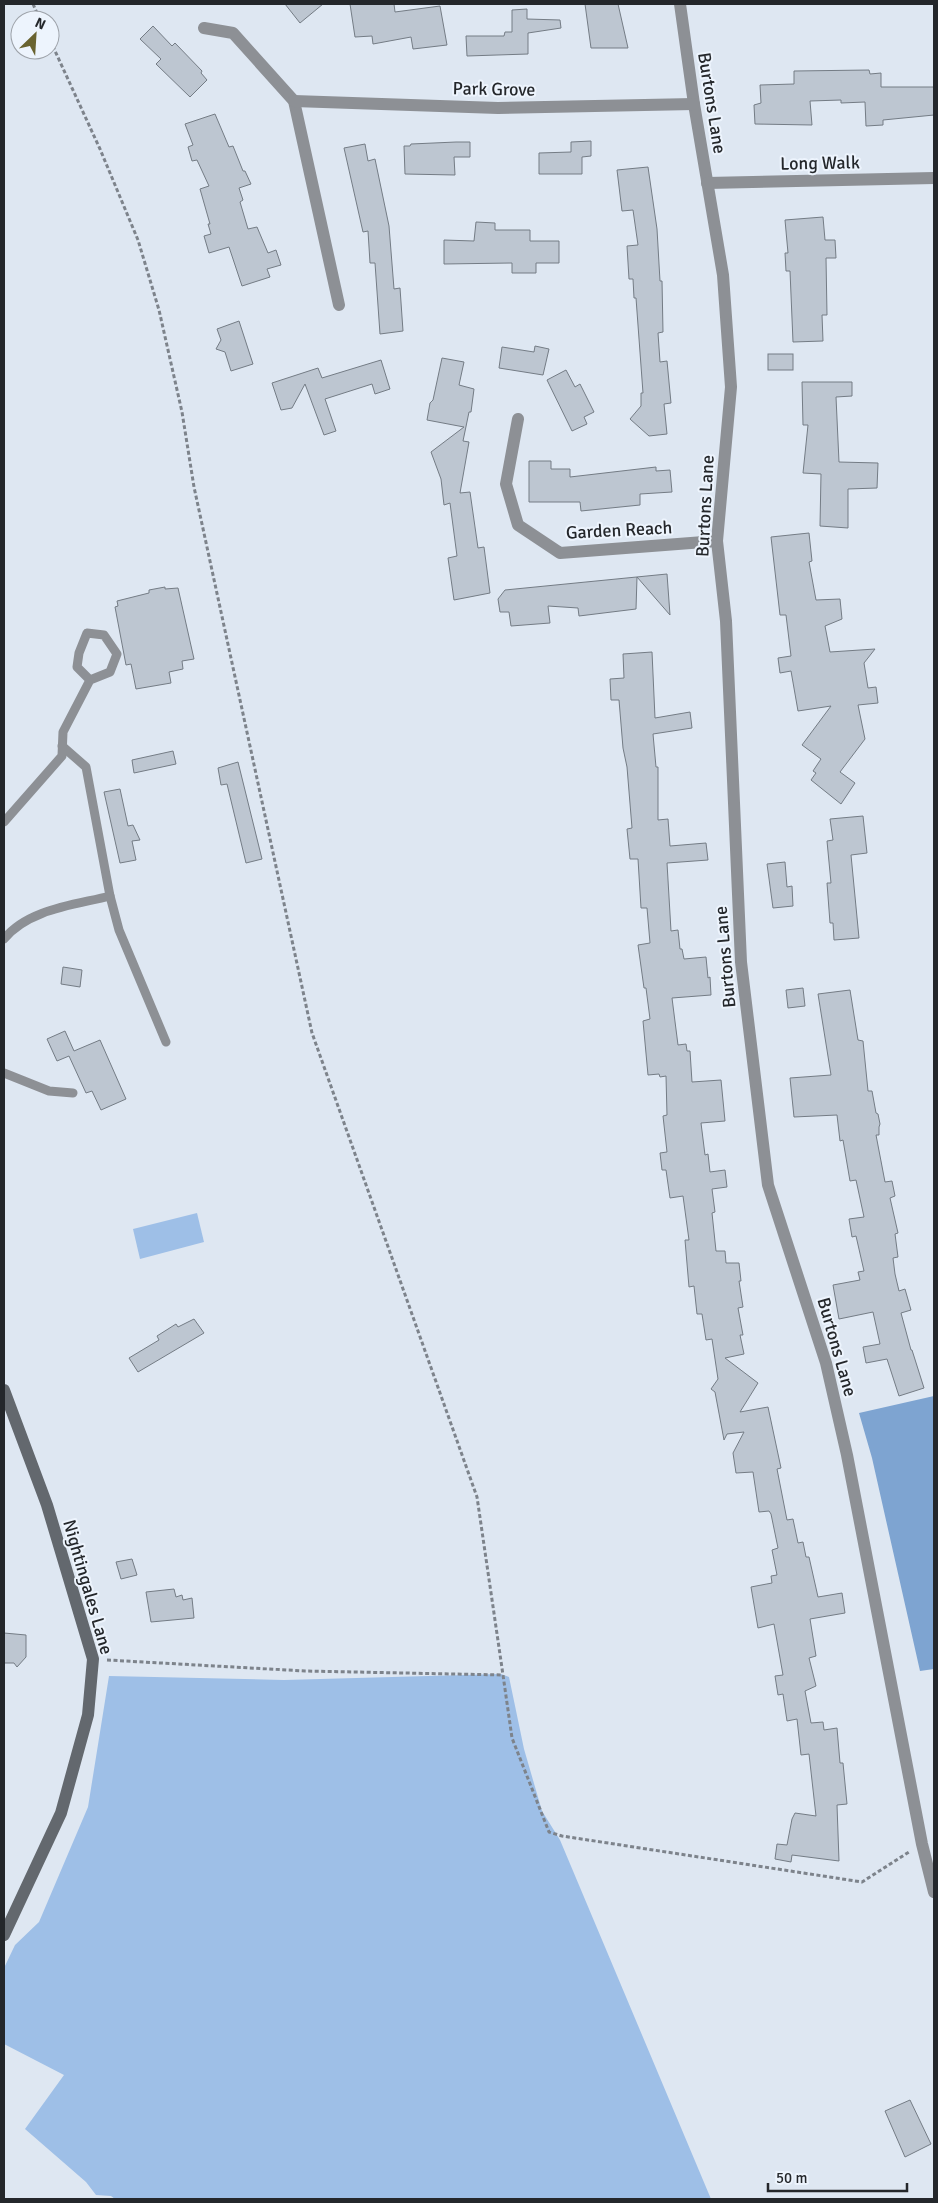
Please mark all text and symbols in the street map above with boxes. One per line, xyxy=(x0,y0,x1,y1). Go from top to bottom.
north arrow xyxy=(10,10,60,60)
text: N xyxy=(32,14,48,33)
street label: Burtons Lane xyxy=(693,51,731,155)
street label: Park Grove xyxy=(453,77,535,101)
street label: Long Walk xyxy=(780,151,860,175)
street label: Burtons Lane xyxy=(691,454,719,558)
street label: Garden Reach xyxy=(565,516,673,544)
street label: Burtons Lane xyxy=(710,905,740,1009)
street label: Burtons Lane xyxy=(812,1295,862,1399)
street label: Nightingales Lane xyxy=(58,1517,118,1657)
scale bar xyxy=(768,2160,907,2192)
text: 50 m xyxy=(776,2169,807,2187)

